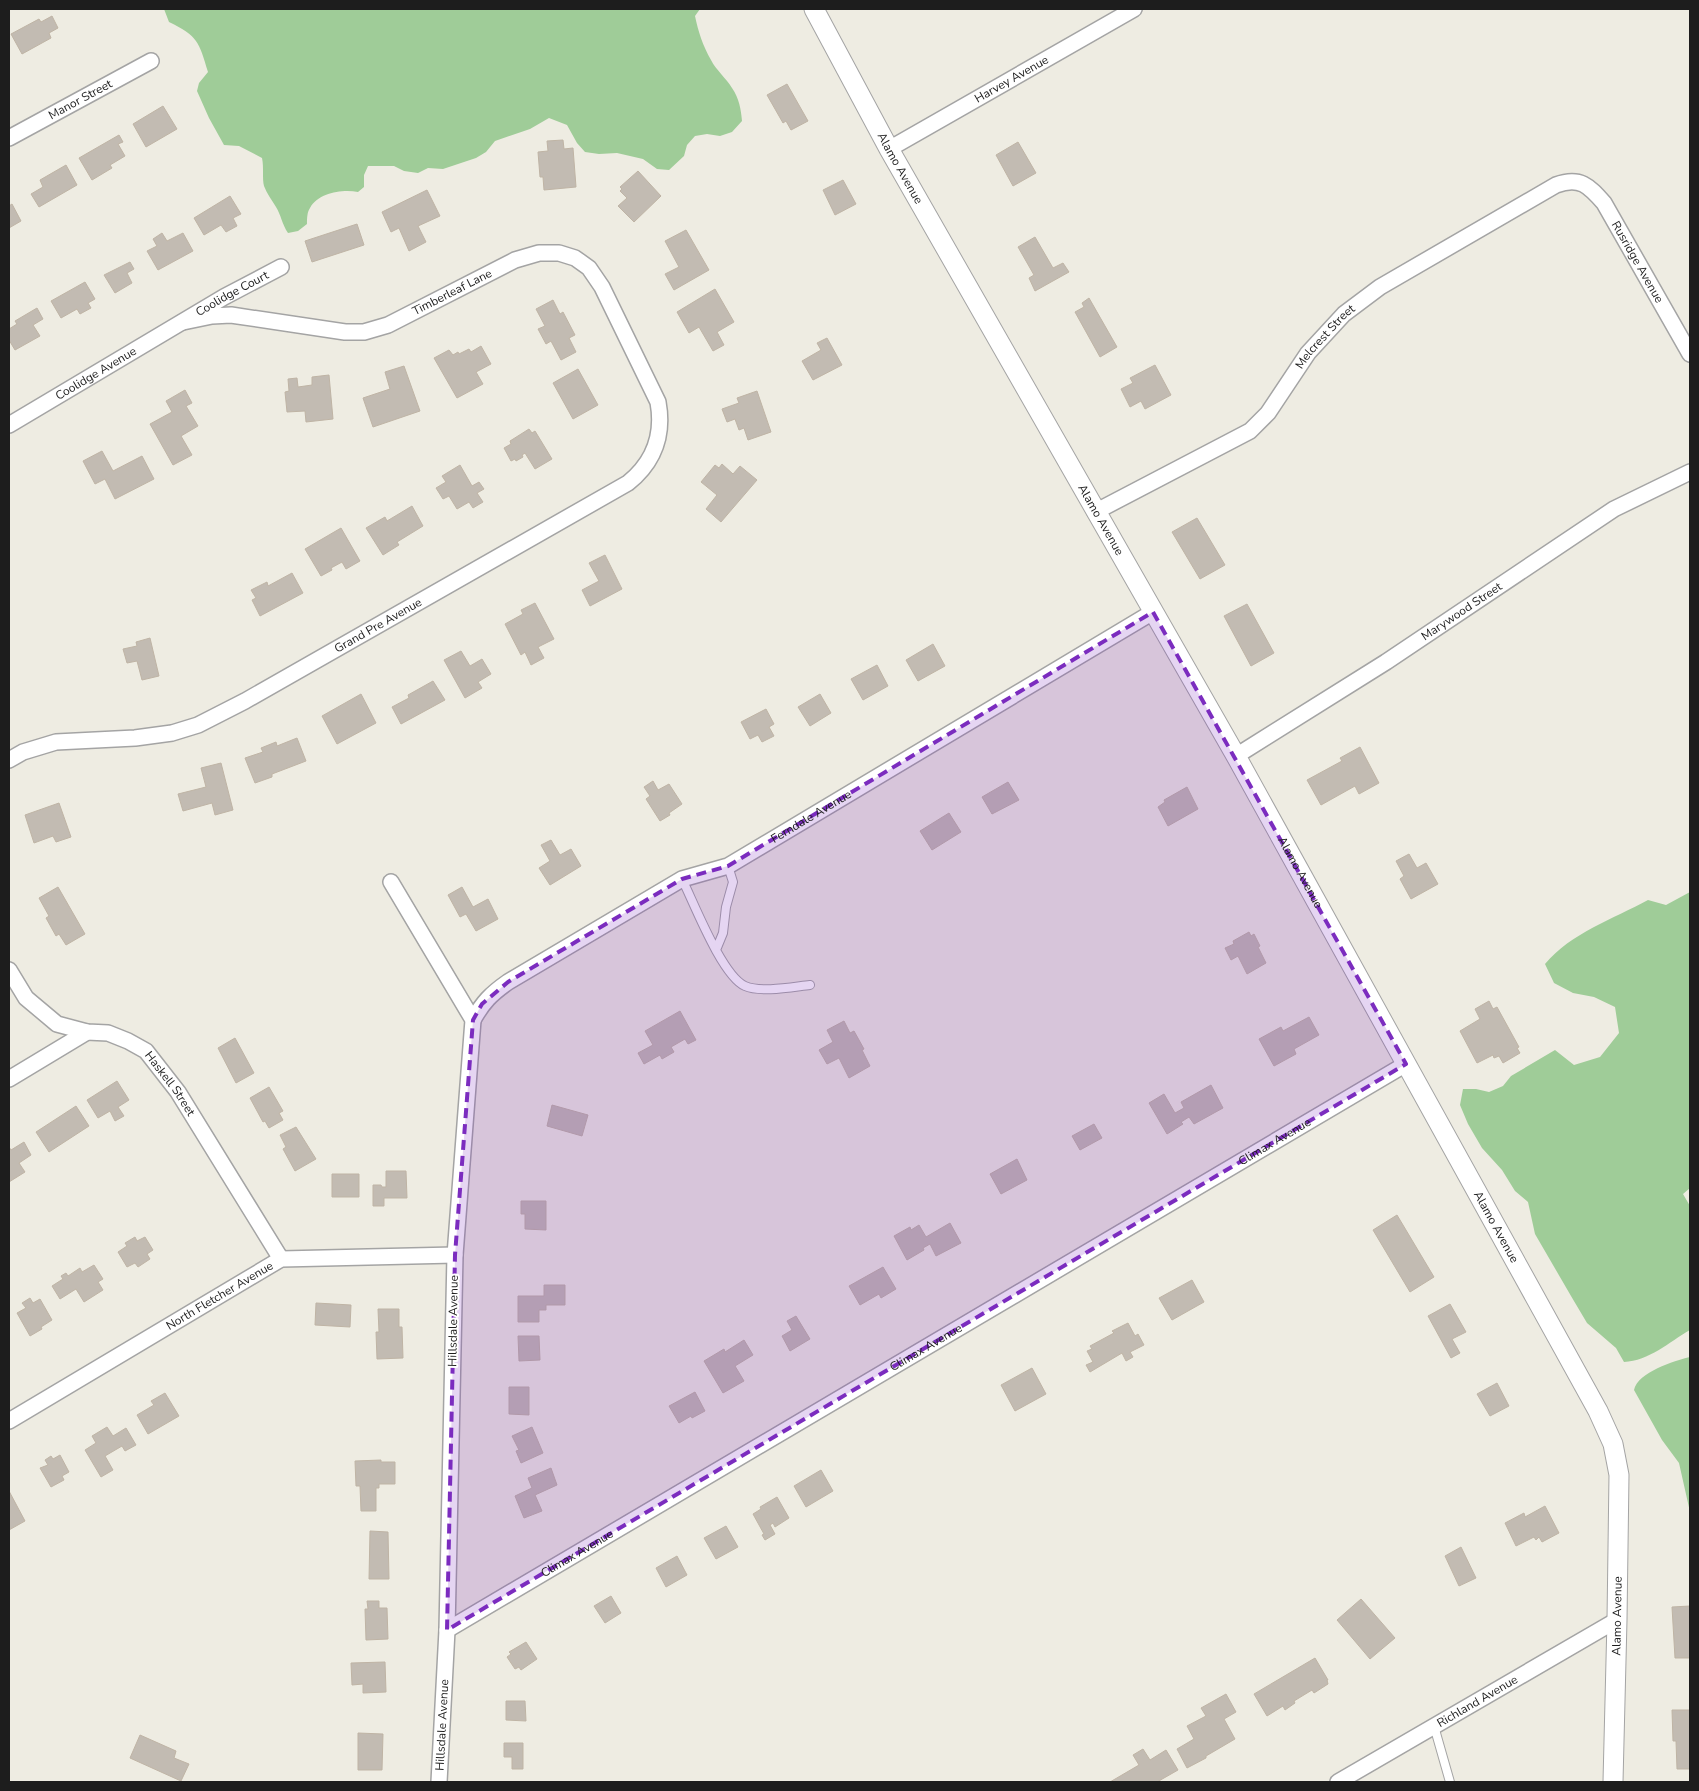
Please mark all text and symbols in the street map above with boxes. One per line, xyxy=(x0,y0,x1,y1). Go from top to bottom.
street label: Harvey Avenue xyxy=(972,52,1051,107)
street label: Manor Street xyxy=(45,75,116,123)
street label: Alamo Avenue xyxy=(874,130,927,207)
street label: Rusridge Avenue xyxy=(1608,218,1667,306)
street label: Timberleaf Lane xyxy=(409,265,495,319)
street label: Coolidge Court xyxy=(193,267,272,320)
street label: Melcrest Street xyxy=(1292,300,1359,372)
street label: Coolidge Avenue xyxy=(52,343,139,404)
street label: Alamo Avenue xyxy=(1074,481,1128,558)
street label: Marywood Street xyxy=(1418,578,1506,644)
street label: Grand Pre Avenue xyxy=(331,594,425,657)
street label: Ferndale Avenue xyxy=(768,786,854,847)
street label: Alamo Avenue xyxy=(1274,834,1327,911)
street label: Haskell Street xyxy=(141,1048,199,1120)
street label: Climax Avenue xyxy=(1236,1114,1314,1169)
street label: Alamo Avenue xyxy=(1470,1188,1522,1266)
street label: North Fletcher Avenue xyxy=(163,1258,276,1334)
street label: Hillsdale Avenue xyxy=(444,1275,462,1367)
street label: Climax Avenue xyxy=(887,1320,965,1375)
street label: Climax Avenue xyxy=(538,1526,616,1581)
street label: Alamo Avenue xyxy=(1608,1576,1626,1656)
street label: Richland Avenue xyxy=(1434,1671,1521,1731)
street label: Hillsdale Avenue xyxy=(432,1679,452,1771)

